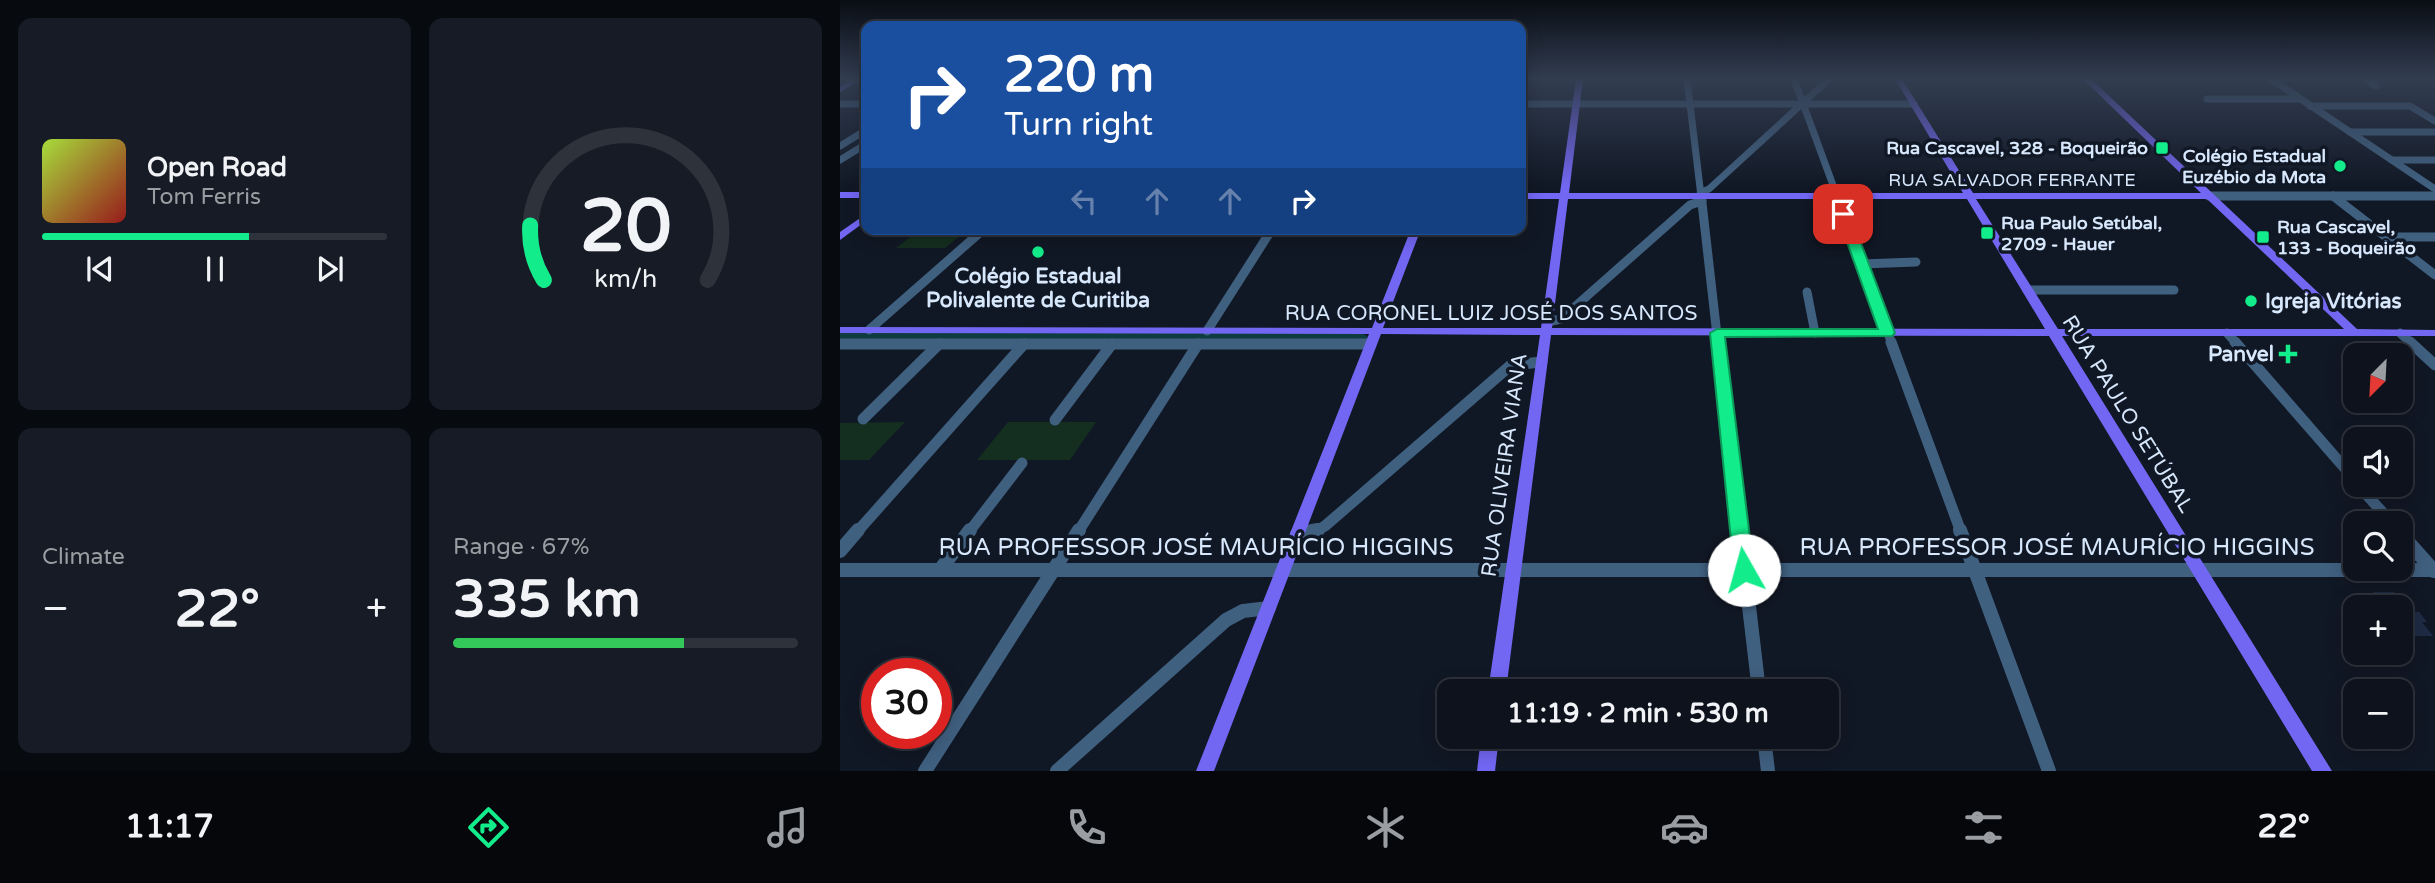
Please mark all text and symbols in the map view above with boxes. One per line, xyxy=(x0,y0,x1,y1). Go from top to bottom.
text: 220 m xyxy=(1004,46,1154,105)
icon: right xyxy=(889,49,980,140)
text: Turn right xyxy=(1004,106,1153,144)
place label: Rua Cascavel, 328 - Boqueirão xyxy=(1886,137,2148,159)
marker: Rua Cascavel, 328 - Boqueirão xyxy=(2154,140,2170,156)
place label: Colégio Estadual Euzébio da Mota xyxy=(2182,145,2326,188)
text: Open Road xyxy=(147,152,287,183)
marker: Colégio Estadual Euzébio da Mota xyxy=(2332,158,2348,174)
street label: RUA SALVADOR FERRANTE xyxy=(1888,169,2136,191)
icon: left xyxy=(1065,182,1103,220)
icon: ahead xyxy=(1138,182,1176,220)
icon: ahead xyxy=(1211,182,1249,220)
icon: right xyxy=(1284,182,1322,220)
text: Tom Ferris xyxy=(147,183,261,211)
text: 20 xyxy=(580,183,671,271)
pin xyxy=(1813,184,1873,244)
icon: arrive xyxy=(1824,195,1862,233)
place label: Rua Paulo Setúbal, 2709 - Hauer xyxy=(2001,212,2162,255)
place label: Rua Cascavel, 133 - Boqueirão xyxy=(2277,216,2416,259)
marker: Rua Paulo Setúbal, 2709 - Hauer xyxy=(1979,225,1995,241)
marker: Rua Cascavel, 133 - Boqueirão xyxy=(2255,229,2271,245)
marker: Colégio Estadual Polivalente de Curitiba xyxy=(1030,244,1046,260)
icon: previous xyxy=(81,250,119,288)
icon: pause xyxy=(196,250,234,288)
icon: next xyxy=(311,250,349,288)
text: km/h xyxy=(594,264,657,294)
place label: Colégio Estadual Polivalente de Curitiba xyxy=(926,264,1150,313)
place label: Igreja Vitórias xyxy=(2265,289,2402,314)
marker: Igreja Vitórias xyxy=(2243,293,2259,309)
street label: RUA CORONEL LUIZ JOSÉ DOS SANTOS xyxy=(1285,301,1697,326)
street label: RUA PAULO SETÚBAL xyxy=(2057,311,2199,518)
place label: Panvel xyxy=(2208,342,2274,367)
north arrow xyxy=(2343,343,2413,413)
map controls xyxy=(2343,343,2413,749)
marker: Panvel xyxy=(2280,346,2296,362)
street label: RUA OLIVEIRA VIANA xyxy=(1476,352,1533,578)
button: sound xyxy=(2343,427,2413,497)
button: search xyxy=(2343,511,2413,581)
street label: RUA PROFESSOR JOSÉ MAURÍCIO HIGGINS xyxy=(938,532,1454,562)
street label: RUA PROFESSOR JOSÉ MAURÍCIO HIGGINS xyxy=(1799,532,2315,562)
text: Range · 67% xyxy=(453,533,589,561)
position arrow xyxy=(1707,533,1781,607)
text: Climate xyxy=(42,543,125,571)
text: 335 km xyxy=(453,568,641,631)
text: 22° xyxy=(175,578,260,641)
text: − xyxy=(42,586,69,632)
text: + xyxy=(366,586,387,632)
button: + xyxy=(2343,595,2413,665)
speed limit sign: 30 xyxy=(861,658,952,749)
button: − xyxy=(2343,679,2413,749)
text: 11:19 · 2 min · 530 m xyxy=(1507,698,1769,729)
icon: directions xyxy=(464,803,513,852)
icon: music xyxy=(763,803,812,852)
icon: phone xyxy=(1062,803,1111,852)
icon: climate xyxy=(1361,803,1410,852)
icon: car xyxy=(1660,803,1709,852)
icon: filters xyxy=(1959,803,2008,852)
text: 11:17 xyxy=(125,808,214,846)
text: 22° xyxy=(2258,808,2310,846)

